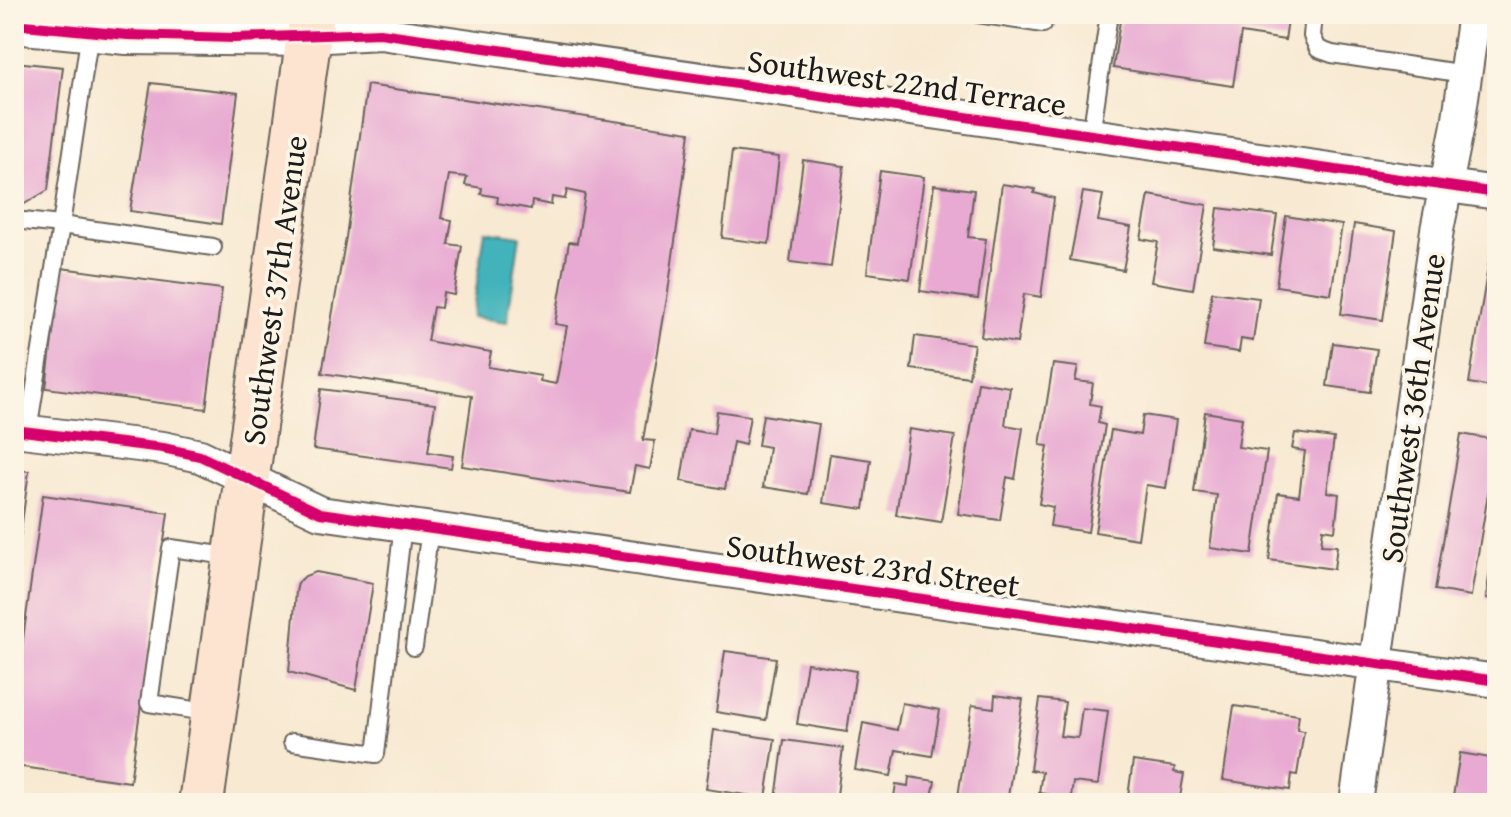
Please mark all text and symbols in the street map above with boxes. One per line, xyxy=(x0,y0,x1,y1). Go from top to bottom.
street label: Southwest 22nd Terrace xyxy=(744,36,1070,128)
street label: Southwest 37th Avenue xyxy=(229,132,319,448)
street label: Southwest 36th Avenue xyxy=(1367,250,1457,566)
street label: Southwest 23rd Street xyxy=(723,521,1023,609)

